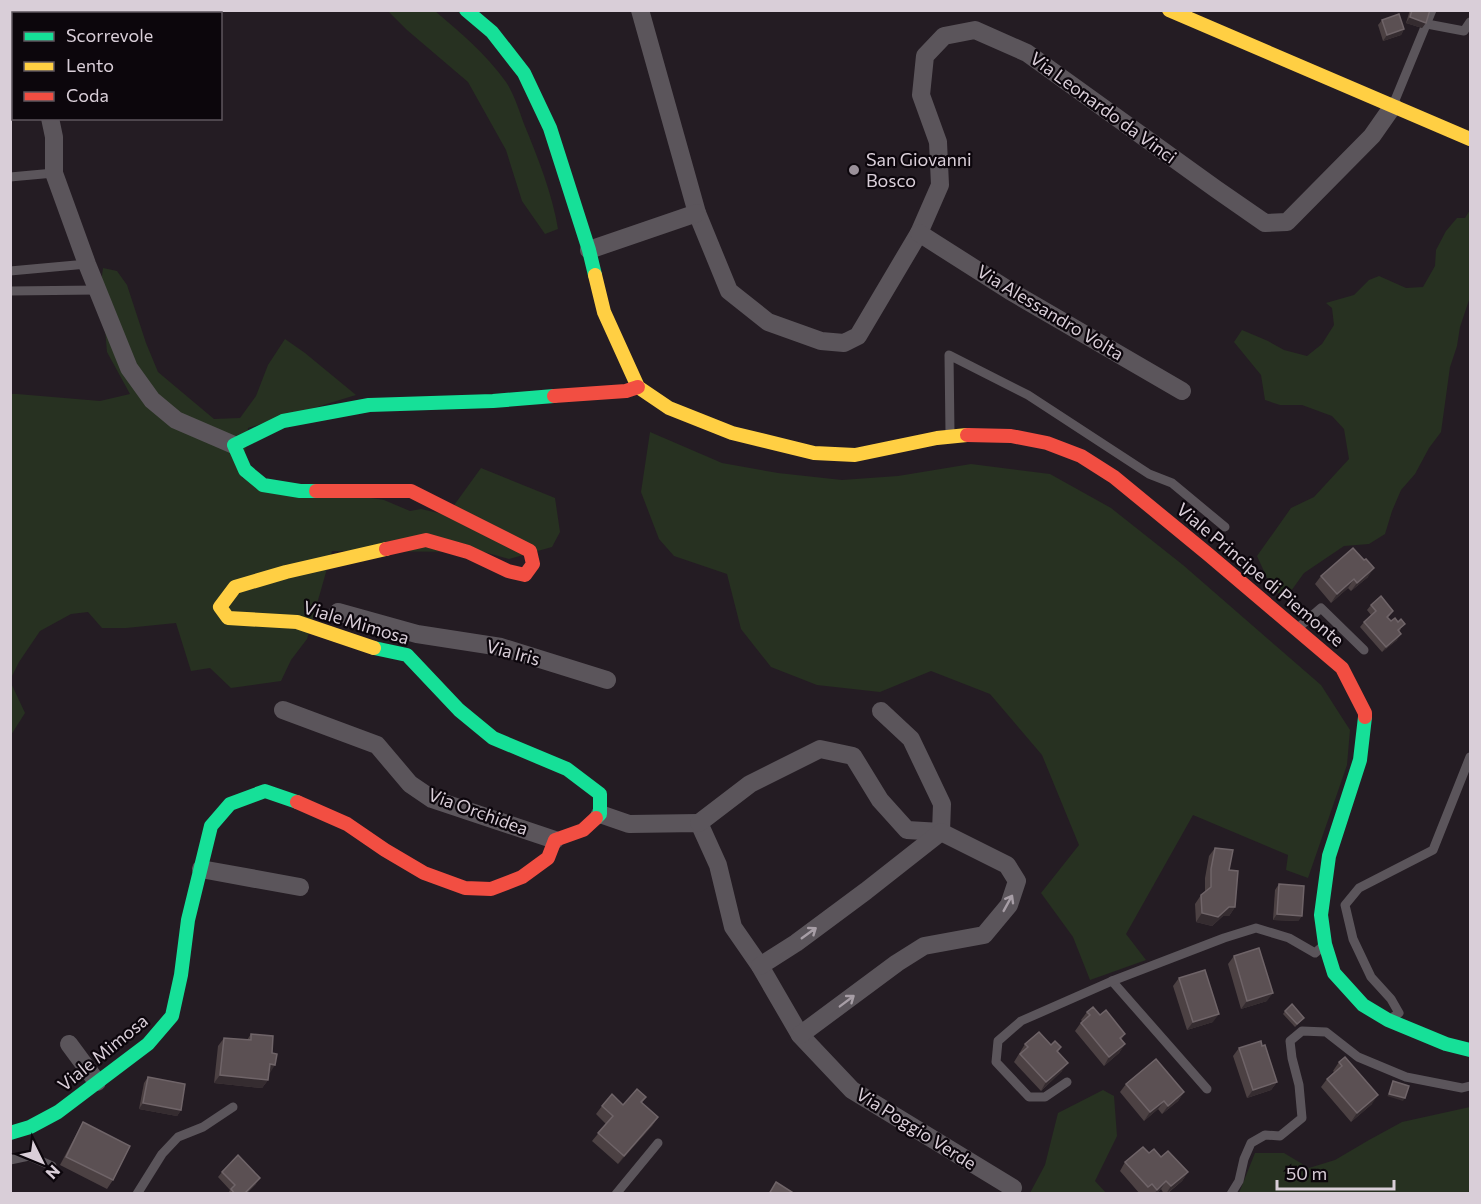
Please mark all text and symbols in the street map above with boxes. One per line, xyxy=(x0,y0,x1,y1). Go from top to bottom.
legend xyxy=(12,12,222,120)
text: Scorrevole xyxy=(66,24,153,46)
street label: Via Leonardo da Vinci xyxy=(1026,47,1181,168)
text: Lento xyxy=(66,54,114,76)
text: Coda xyxy=(66,84,109,106)
place label: San Giovanni Bosco xyxy=(866,148,972,191)
marker: San Giovanni Bosco xyxy=(847,163,861,177)
street label: Via Alessandro Volta xyxy=(973,260,1128,365)
street label: Viale Principe di Piemonte xyxy=(1172,498,1349,651)
street label: Viale Mimosa xyxy=(301,595,412,649)
street label: Via Iris xyxy=(484,634,543,670)
street label: Via Orchidea xyxy=(425,783,531,839)
one-way arrow xyxy=(1002,895,1014,912)
one-way arrow xyxy=(800,927,816,939)
one-way arrow xyxy=(838,994,854,1007)
street label: Viale Mimosa xyxy=(53,1009,152,1095)
street label: Via Poggio Verde xyxy=(852,1082,981,1174)
north arrow xyxy=(12,1132,72,1192)
scale bar xyxy=(1277,1153,1394,1191)
text: N xyxy=(42,1162,64,1183)
text: 50 m xyxy=(1286,1162,1327,1184)

